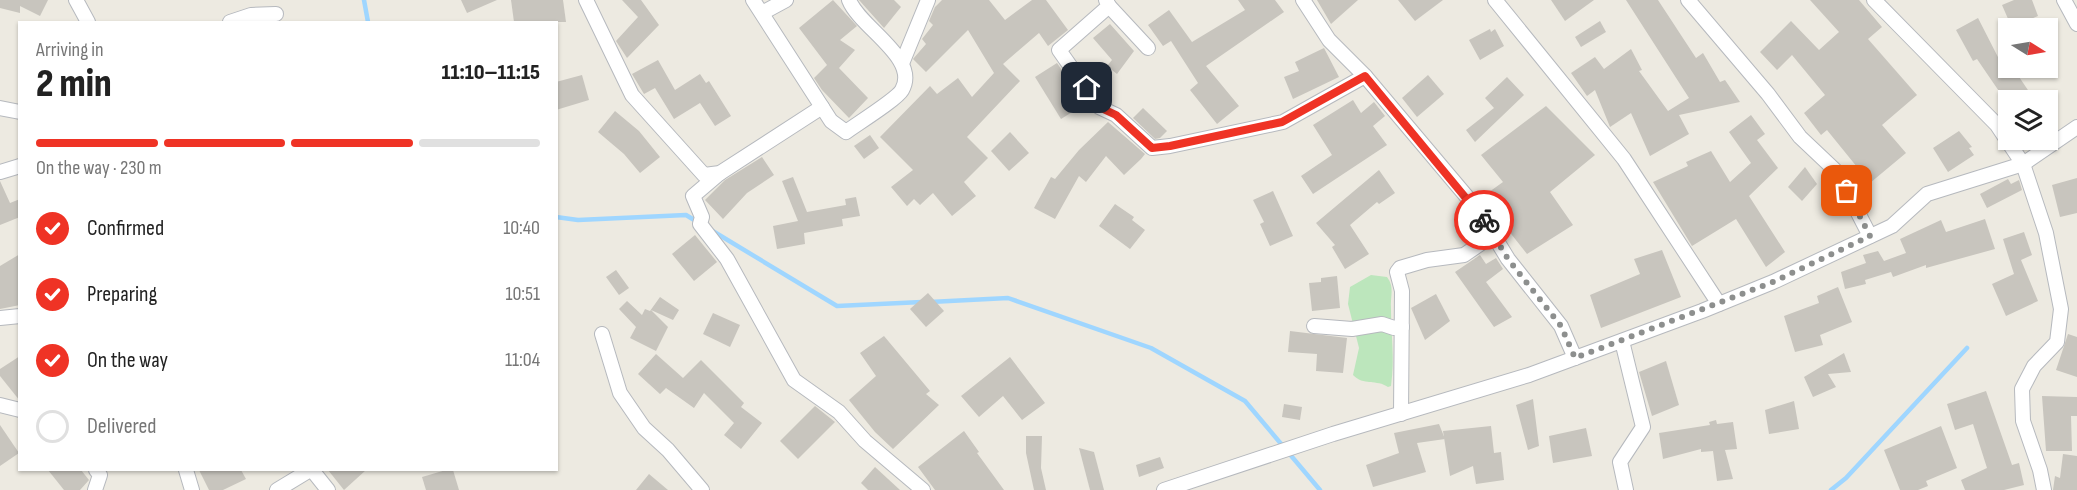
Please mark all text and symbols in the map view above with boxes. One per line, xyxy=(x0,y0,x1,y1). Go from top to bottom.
north arrow xyxy=(1998,18,2058,78)
map controls xyxy=(1998,18,2058,150)
text: Arriving in xyxy=(36,38,104,62)
text: 11:10–11:15 xyxy=(442,59,540,86)
text: 2 min xyxy=(36,61,112,108)
pin xyxy=(1061,62,1112,113)
icon: home xyxy=(1070,71,1103,104)
button: layers xyxy=(1998,90,2058,150)
text: On the way · 230 m xyxy=(36,156,162,180)
pin xyxy=(1821,165,1872,216)
icon: bag xyxy=(1830,174,1863,207)
courier xyxy=(1454,190,1514,250)
icon: bike xyxy=(1468,204,1501,237)
icon: check xyxy=(36,212,69,245)
text: Confirmed xyxy=(87,215,164,242)
text: 10:40 xyxy=(503,216,540,240)
icon: check xyxy=(36,278,69,311)
text: Preparing xyxy=(87,281,157,308)
text: 10:51 xyxy=(506,282,540,306)
icon: check xyxy=(36,344,69,377)
text: On the way xyxy=(87,347,168,374)
text: 11:04 xyxy=(505,348,540,372)
text: Delivered xyxy=(87,413,156,440)

